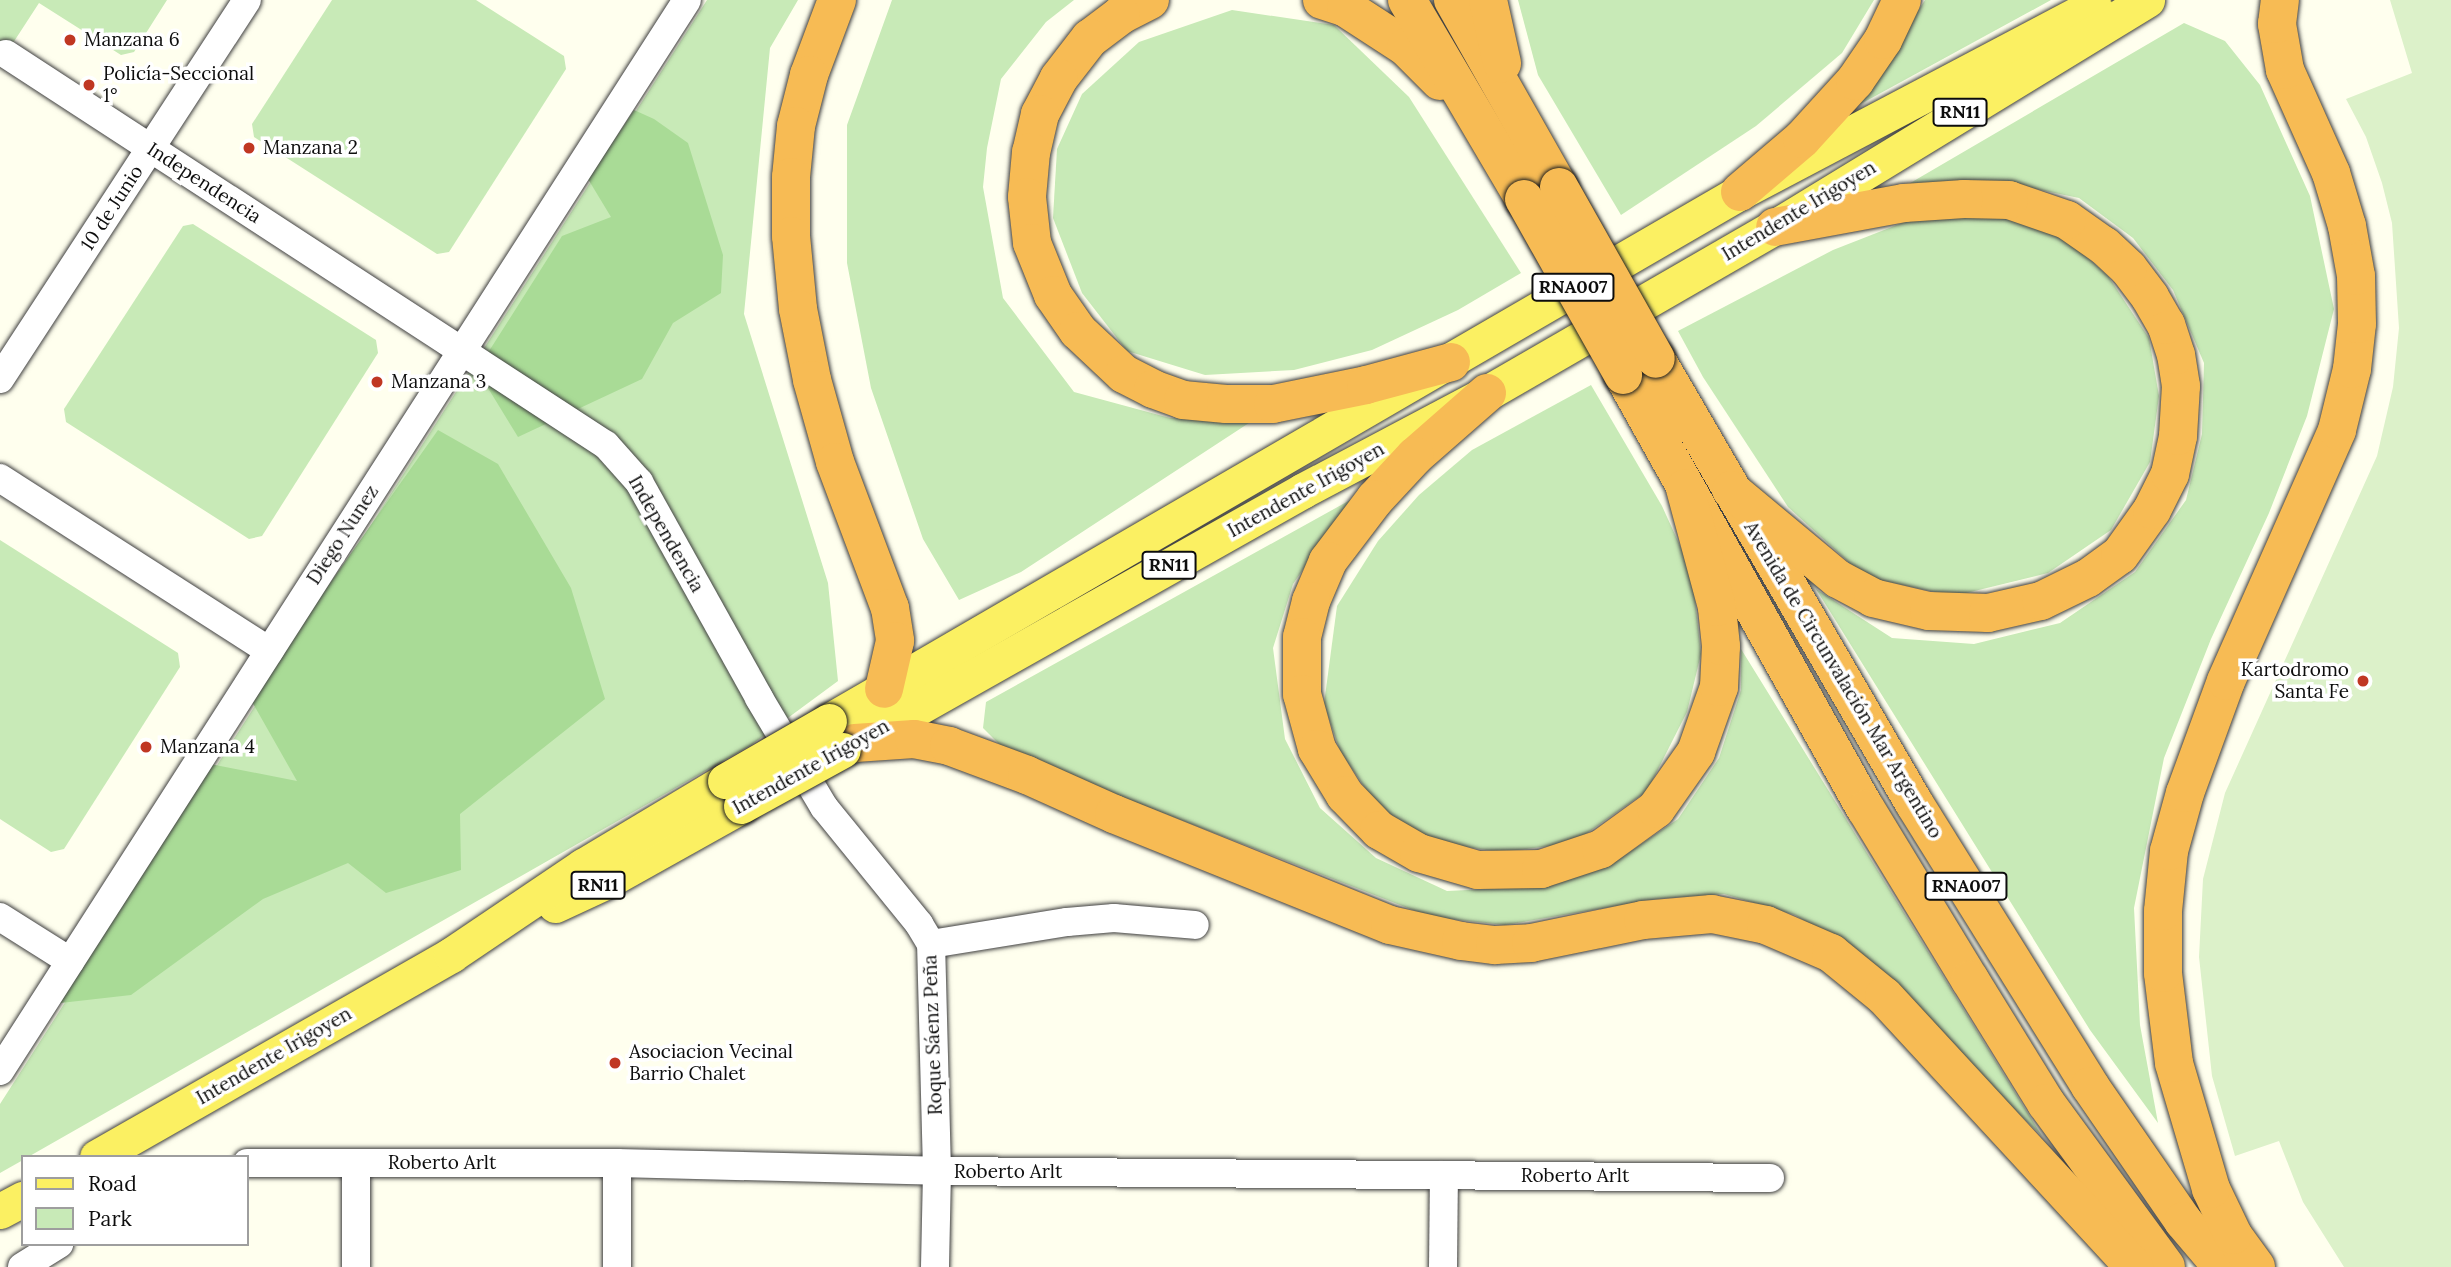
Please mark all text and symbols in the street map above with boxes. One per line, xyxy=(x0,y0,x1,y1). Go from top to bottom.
place label: Manzana 6 xyxy=(84,29,180,51)
marker: Manzana 6 xyxy=(62,32,78,48)
place label: Policía-Seccional 1° xyxy=(103,63,254,107)
marker: Policía-Seccional 1° xyxy=(81,77,97,93)
road number: RN11 xyxy=(1932,98,1988,127)
place label: Manzana 2 xyxy=(263,137,358,159)
street label: Independencia xyxy=(143,138,265,228)
marker: Manzana 2 xyxy=(241,140,257,156)
street label: Intendente Irigoyen xyxy=(1718,156,1880,266)
street label: 10 de Junio xyxy=(76,161,148,255)
road number: RNA007 xyxy=(1531,272,1615,302)
place label: Manzana 3 xyxy=(391,371,486,393)
marker: Manzana 3 xyxy=(369,374,385,390)
street label: Intendente Irigoyen xyxy=(1224,438,1388,542)
street label: Independencia xyxy=(623,472,709,596)
street label: Diego Nunez xyxy=(302,481,384,589)
street label: Avenida de Circunvalación Mar Argentino xyxy=(1739,517,1947,843)
road number: RN11 xyxy=(1141,550,1197,580)
place label: Kartodromo Santa Fe xyxy=(2241,659,2349,703)
marker: Kartodromo Santa Fe xyxy=(2355,673,2371,689)
street label: Intendente Irigoyen xyxy=(729,715,893,819)
place label: Manzana 4 xyxy=(160,736,255,758)
marker: Manzana 4 xyxy=(138,739,154,755)
road number: RN11 xyxy=(570,870,626,900)
road number: RNA007 xyxy=(1924,872,2008,900)
street label: Roque Sáenz Peña xyxy=(919,954,947,1116)
street label: Intendente Irigoyen xyxy=(192,1002,356,1110)
place label: Asociacion Vecinal Barrio Chalet xyxy=(629,1041,793,1085)
marker: Asociacion Vecinal Barrio Chalet xyxy=(607,1055,623,1071)
street label: Roberto Arlt xyxy=(388,1152,496,1174)
legend xyxy=(21,1155,248,1246)
street label: Roberto Arlt xyxy=(954,1161,1062,1183)
street label: Roberto Arlt xyxy=(1521,1165,1629,1187)
text: Road xyxy=(88,1170,137,1197)
text: Park xyxy=(88,1205,132,1232)

